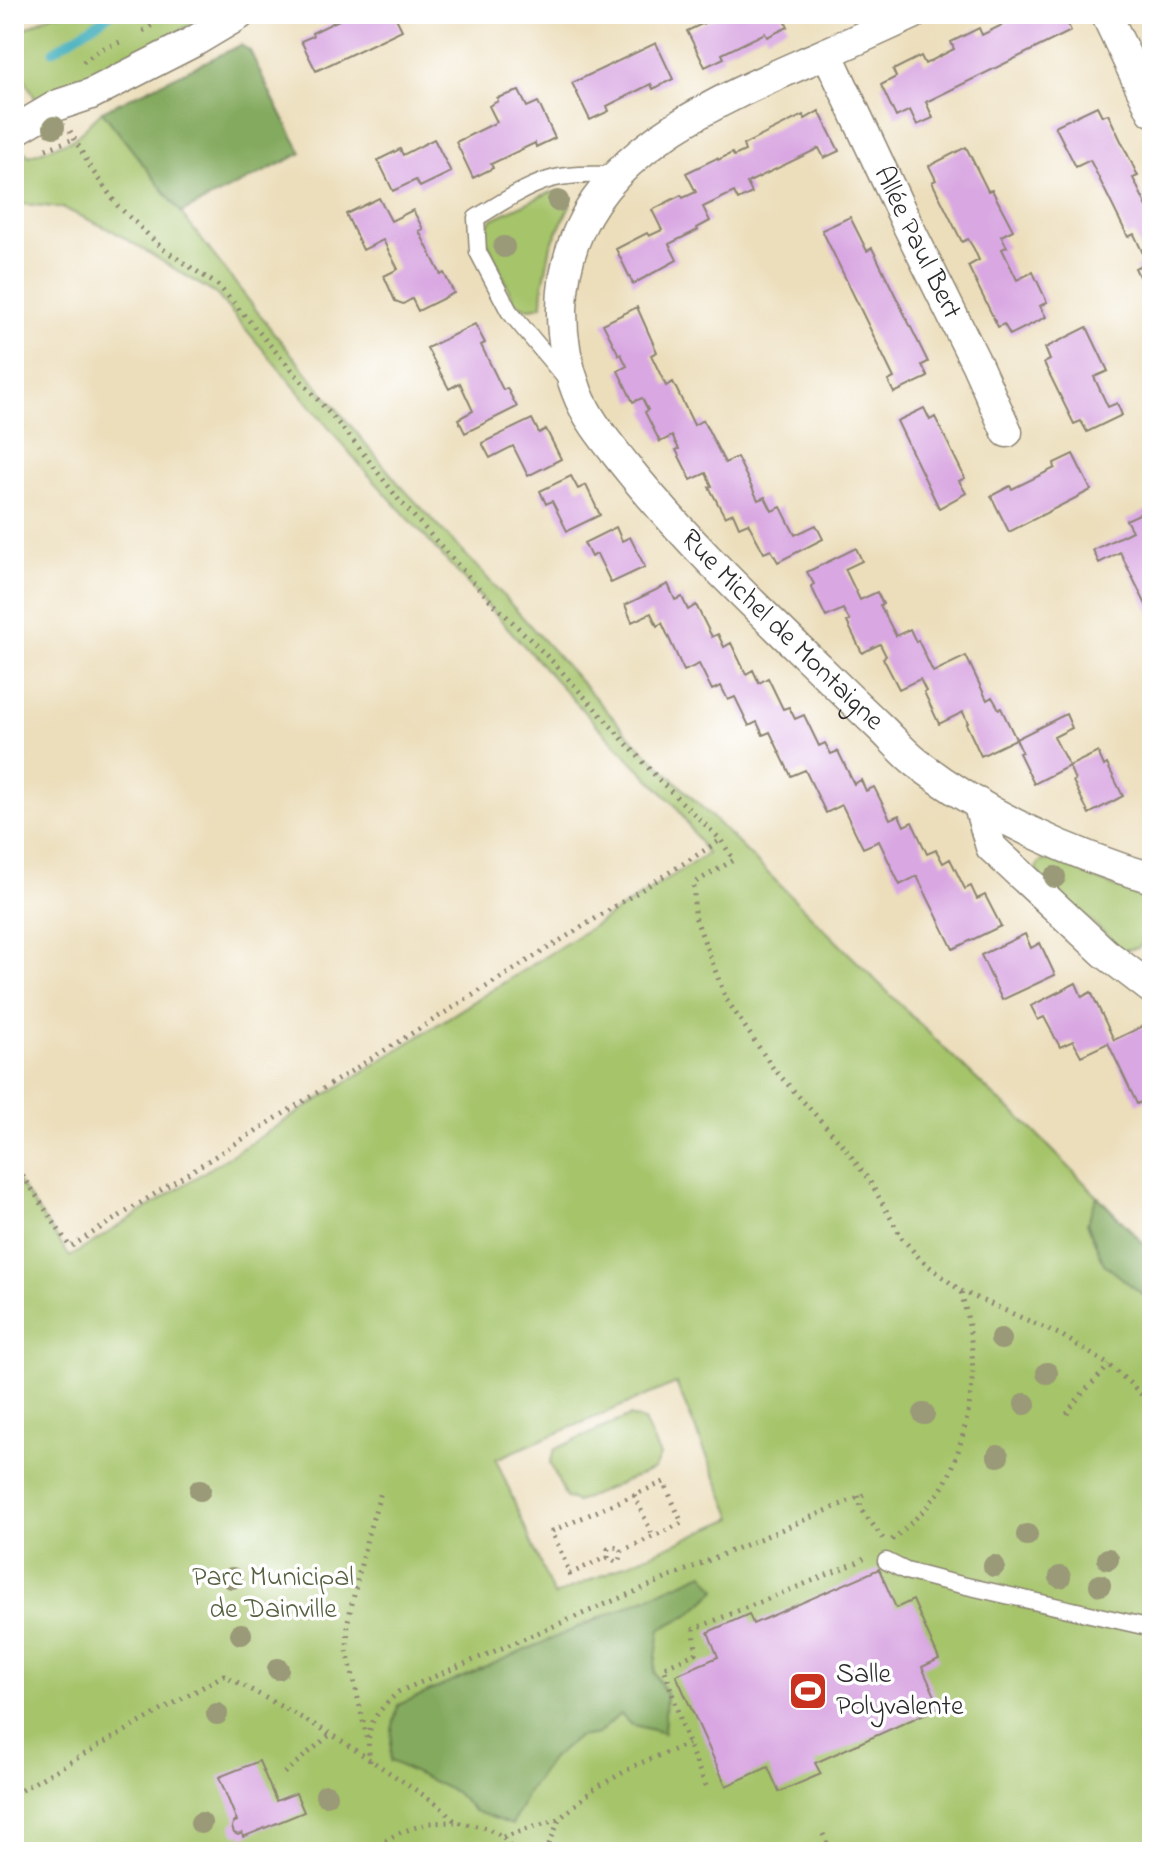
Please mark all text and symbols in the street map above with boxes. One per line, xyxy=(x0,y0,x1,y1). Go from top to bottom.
street label: Allée Paul Bert xyxy=(862,159,972,326)
street label: Rue Michel de Montaigne xyxy=(670,520,893,741)
park label: Parc Municipal de Dainville xyxy=(192,1558,354,1631)
place label: Salle Polyvalente xyxy=(836,1655,964,1728)
sports icon: Salle Polyvalente xyxy=(787,1670,829,1712)

